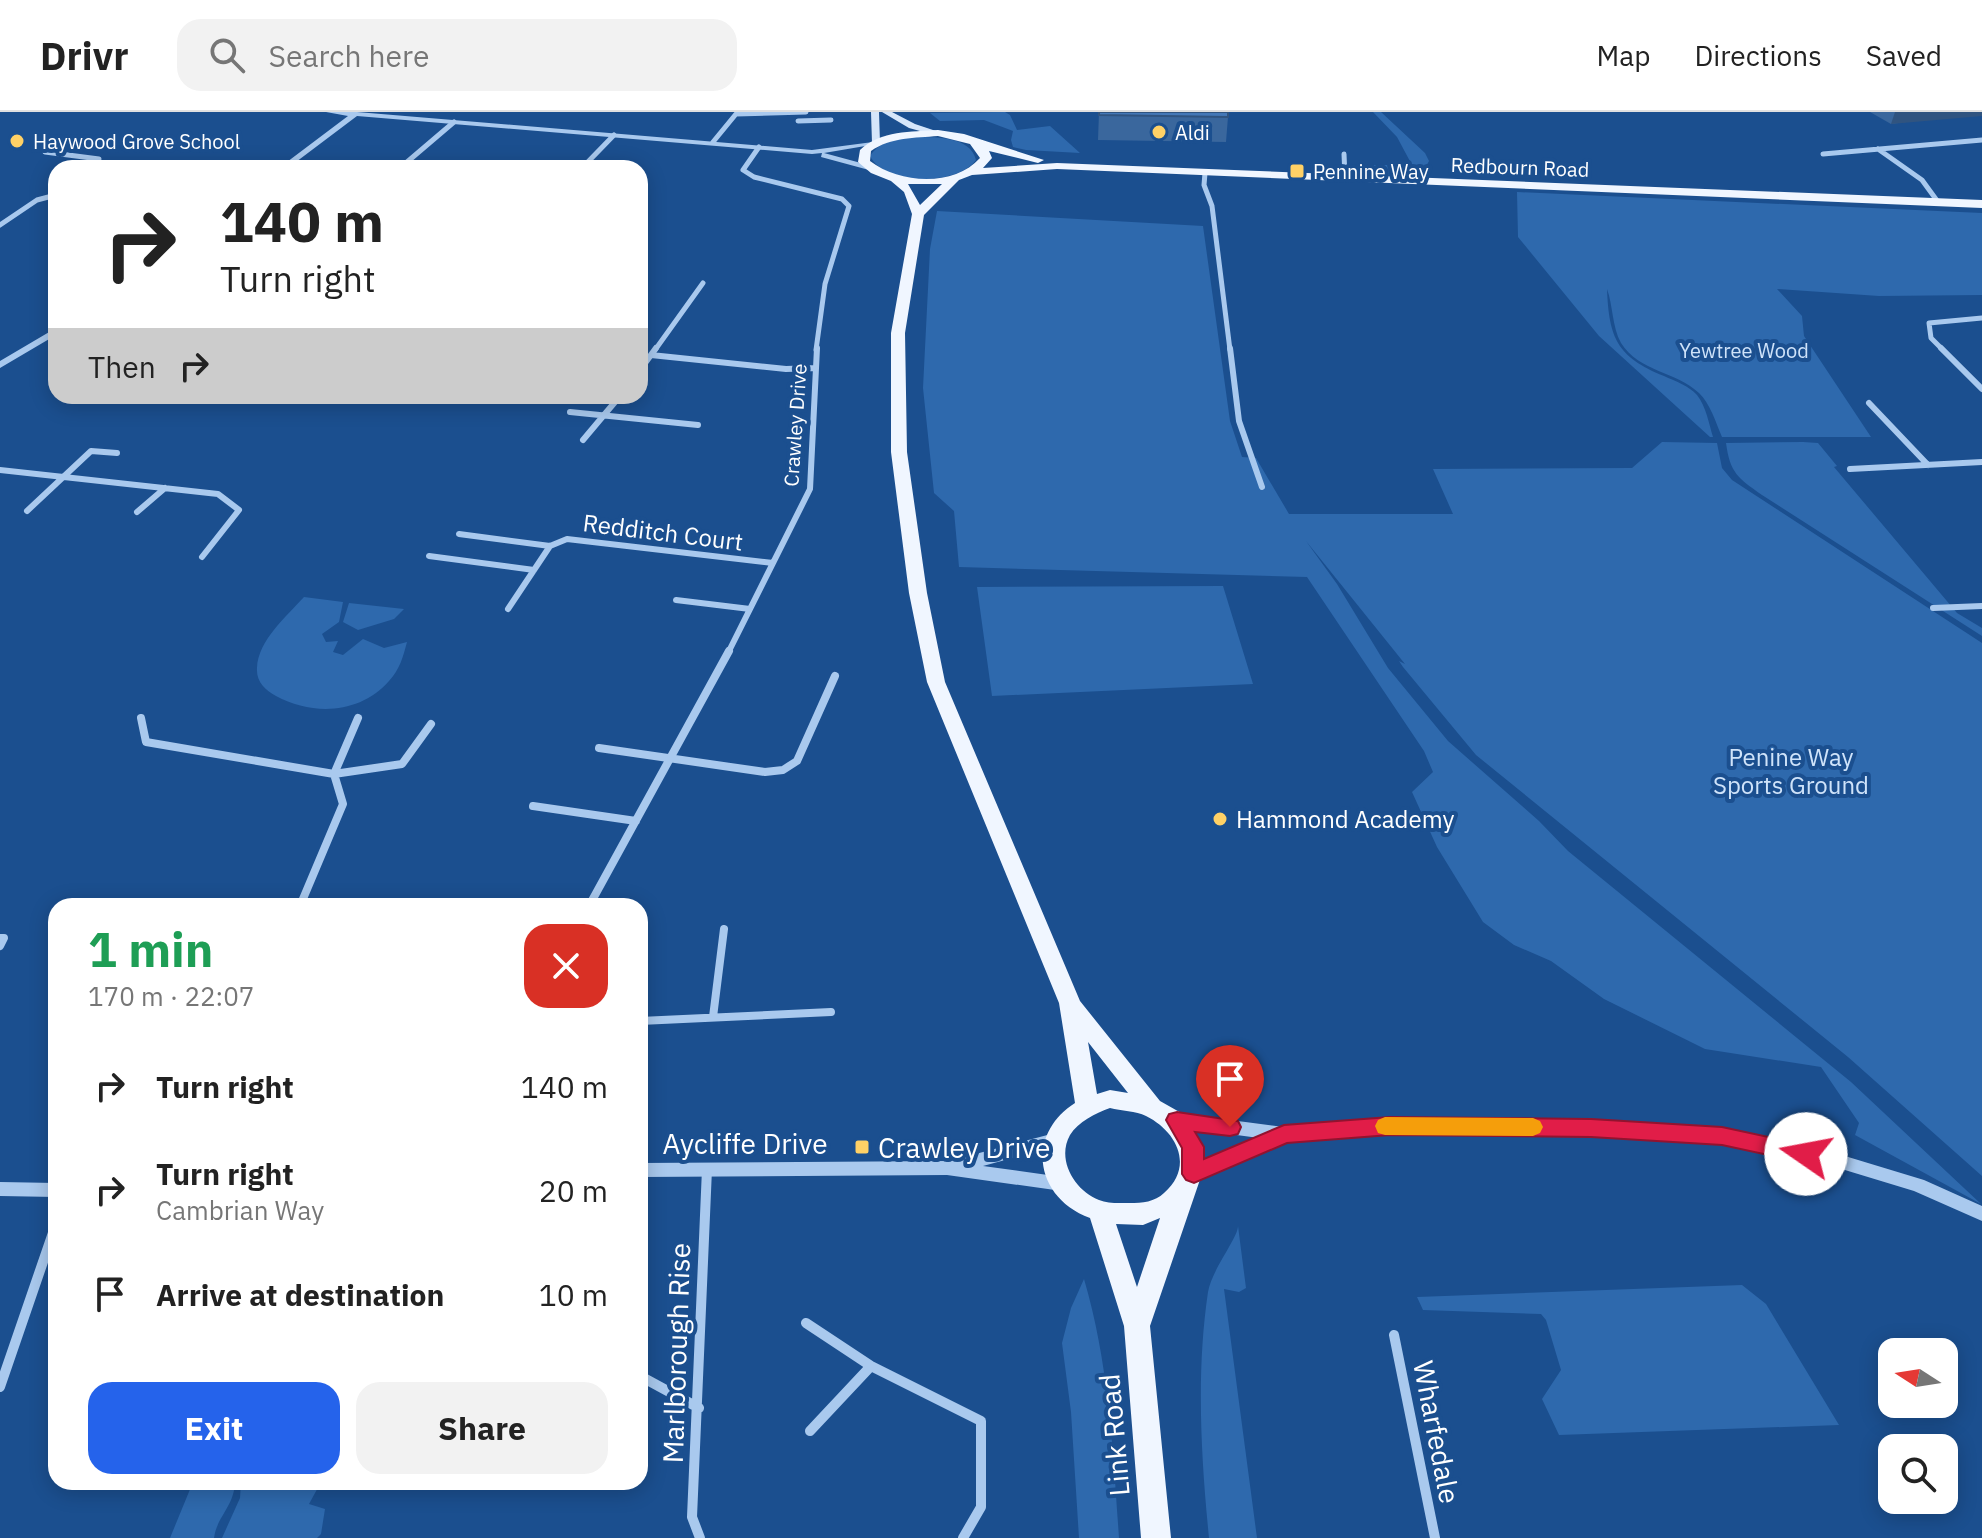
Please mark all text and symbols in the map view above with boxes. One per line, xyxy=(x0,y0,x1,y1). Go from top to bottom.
search box xyxy=(177,19,737,91)
text: Drivr xyxy=(40,31,129,80)
icon: search xyxy=(205,33,249,77)
text: Search here xyxy=(269,36,429,75)
text: Map xyxy=(1596,37,1650,74)
text: Directions xyxy=(1694,37,1822,74)
text: Saved xyxy=(1866,37,1942,74)
place label: Aldi xyxy=(1175,119,1210,146)
marker: Aldi xyxy=(1150,123,1168,141)
place label: Haywood Grove School xyxy=(33,128,240,155)
marker: Haywood Grove School xyxy=(8,132,26,150)
street label: Redbourn Road xyxy=(1450,151,1590,183)
place label: Pennine Way xyxy=(1313,158,1429,185)
marker: Pennine Way xyxy=(1288,162,1306,180)
text: 140 m xyxy=(220,185,384,257)
icon: right xyxy=(88,192,192,296)
text: Turn right xyxy=(220,255,376,302)
park label: Yewtree Wood xyxy=(1679,337,1809,364)
icon: right xyxy=(172,344,216,388)
text: Then xyxy=(88,347,156,386)
street label: Crawley Drive xyxy=(777,363,813,487)
street label: Redditch Court xyxy=(581,506,745,558)
park label: Penine Way Sports Ground xyxy=(1713,741,1869,801)
place label: Hammond Academy xyxy=(1236,803,1454,835)
marker: Hammond Academy xyxy=(1211,810,1229,828)
text: 1 min xyxy=(88,918,213,980)
button: close xyxy=(524,924,608,1008)
text: 170 m · 22:07 xyxy=(88,979,254,1013)
pin xyxy=(1196,1045,1264,1127)
icon: arrive xyxy=(1208,1057,1252,1101)
icon: right xyxy=(88,1064,132,1108)
text: Turn right xyxy=(156,1067,294,1106)
text: 140 m xyxy=(521,1067,608,1106)
position arrow xyxy=(1764,1112,1848,1196)
street label: Aycliffe Drive xyxy=(662,1125,828,1162)
place label: Crawley Drive xyxy=(878,1129,1050,1166)
marker: Crawley Drive xyxy=(853,1138,871,1156)
text: Turn right xyxy=(156,1154,294,1193)
icon: right xyxy=(88,1168,132,1212)
text: 20 m xyxy=(539,1171,608,1210)
text: Cambrian Way xyxy=(156,1193,324,1227)
street label: Marlborough Rise xyxy=(654,1242,698,1464)
icon: arrive xyxy=(88,1272,132,1316)
text: Arrive at destination xyxy=(156,1275,444,1314)
text: 10 m xyxy=(539,1275,608,1314)
north arrow xyxy=(1878,1338,1958,1418)
map controls xyxy=(1878,1338,1958,1514)
street label: Wharfedale xyxy=(1405,1357,1469,1507)
street label: Link Road xyxy=(1090,1372,1138,1498)
button: Exit xyxy=(88,1382,340,1474)
button: Share xyxy=(356,1382,608,1474)
button: search xyxy=(1878,1434,1958,1514)

